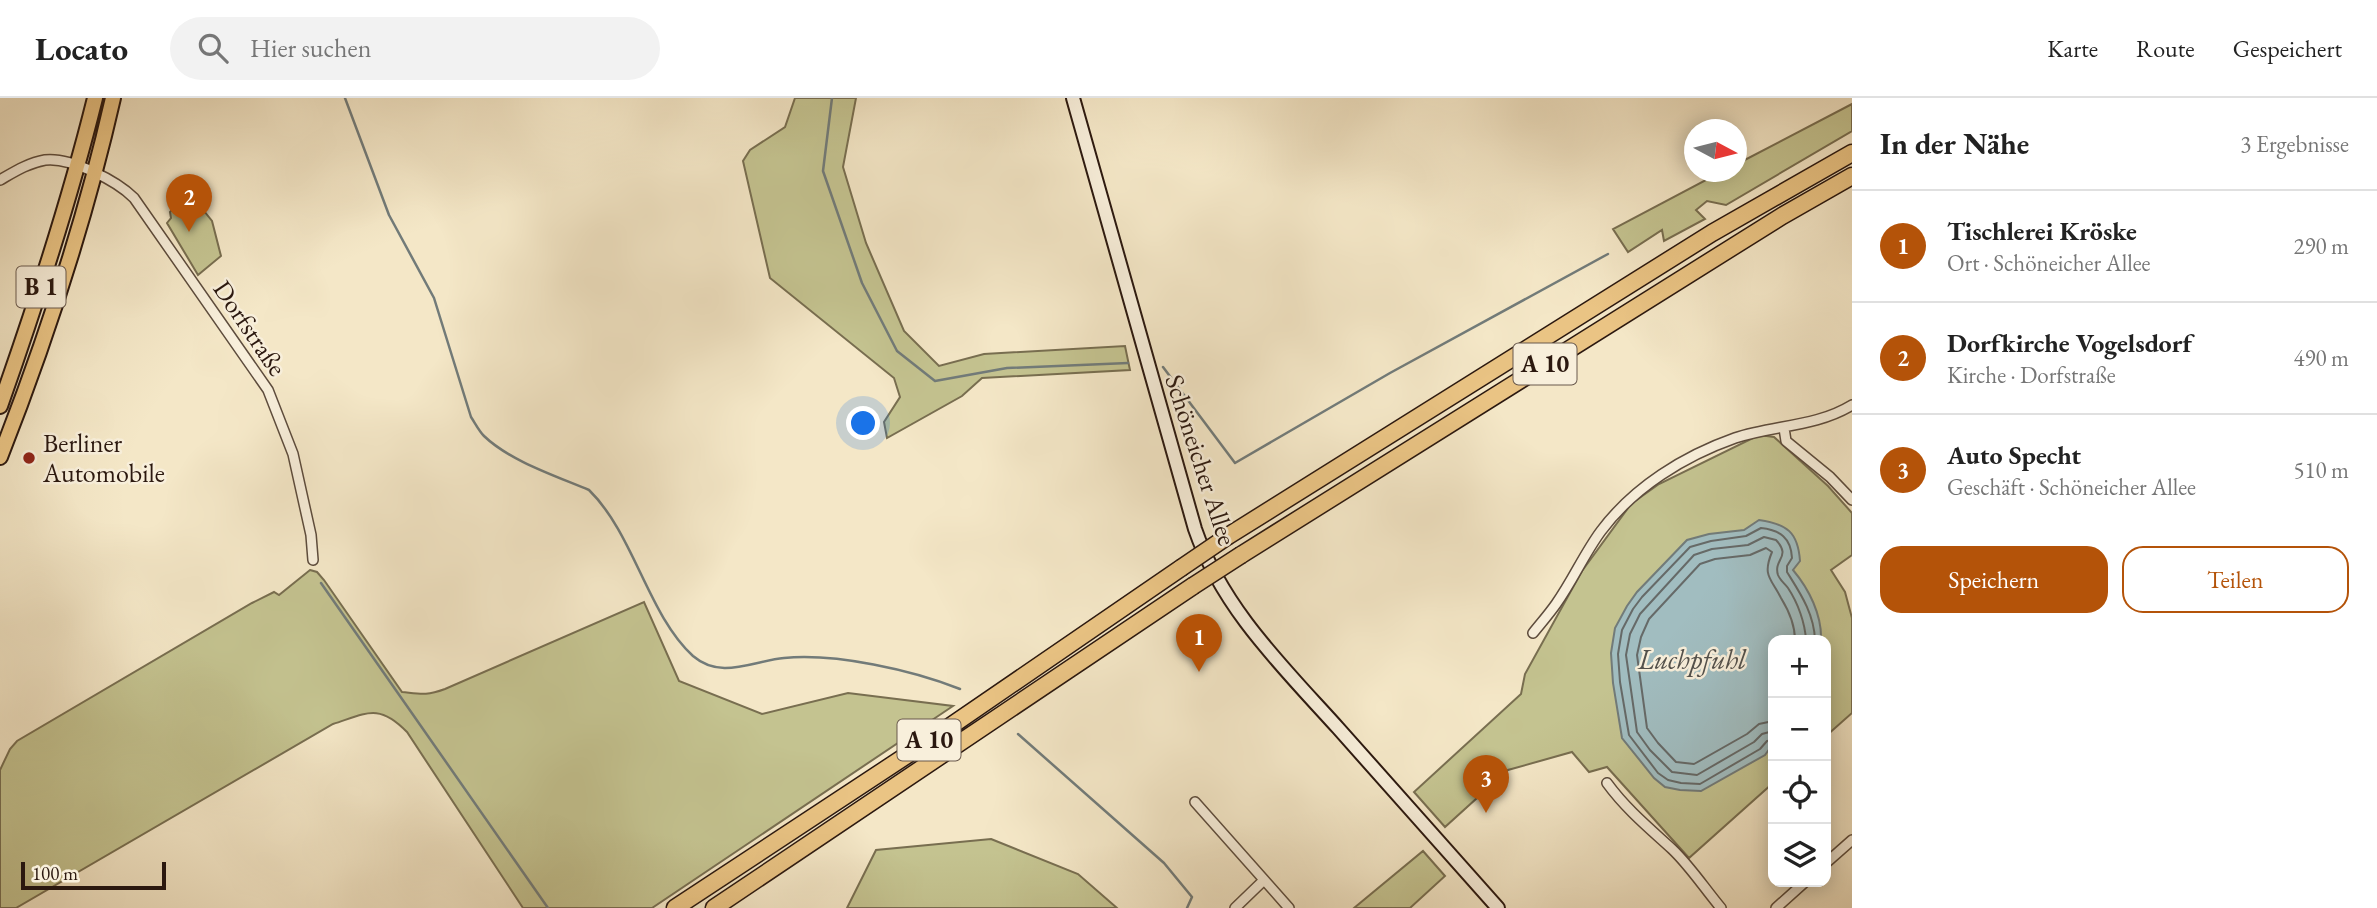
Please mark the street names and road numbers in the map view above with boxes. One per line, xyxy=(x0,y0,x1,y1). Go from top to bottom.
road number: B 1 xyxy=(16,266,66,308)
street label: Dorfstraße xyxy=(206,274,294,382)
road number: A 10 xyxy=(1514,344,1576,384)
street label: Schöneicher Allee xyxy=(1157,370,1245,550)
road number: A 10 xyxy=(898,720,960,760)

